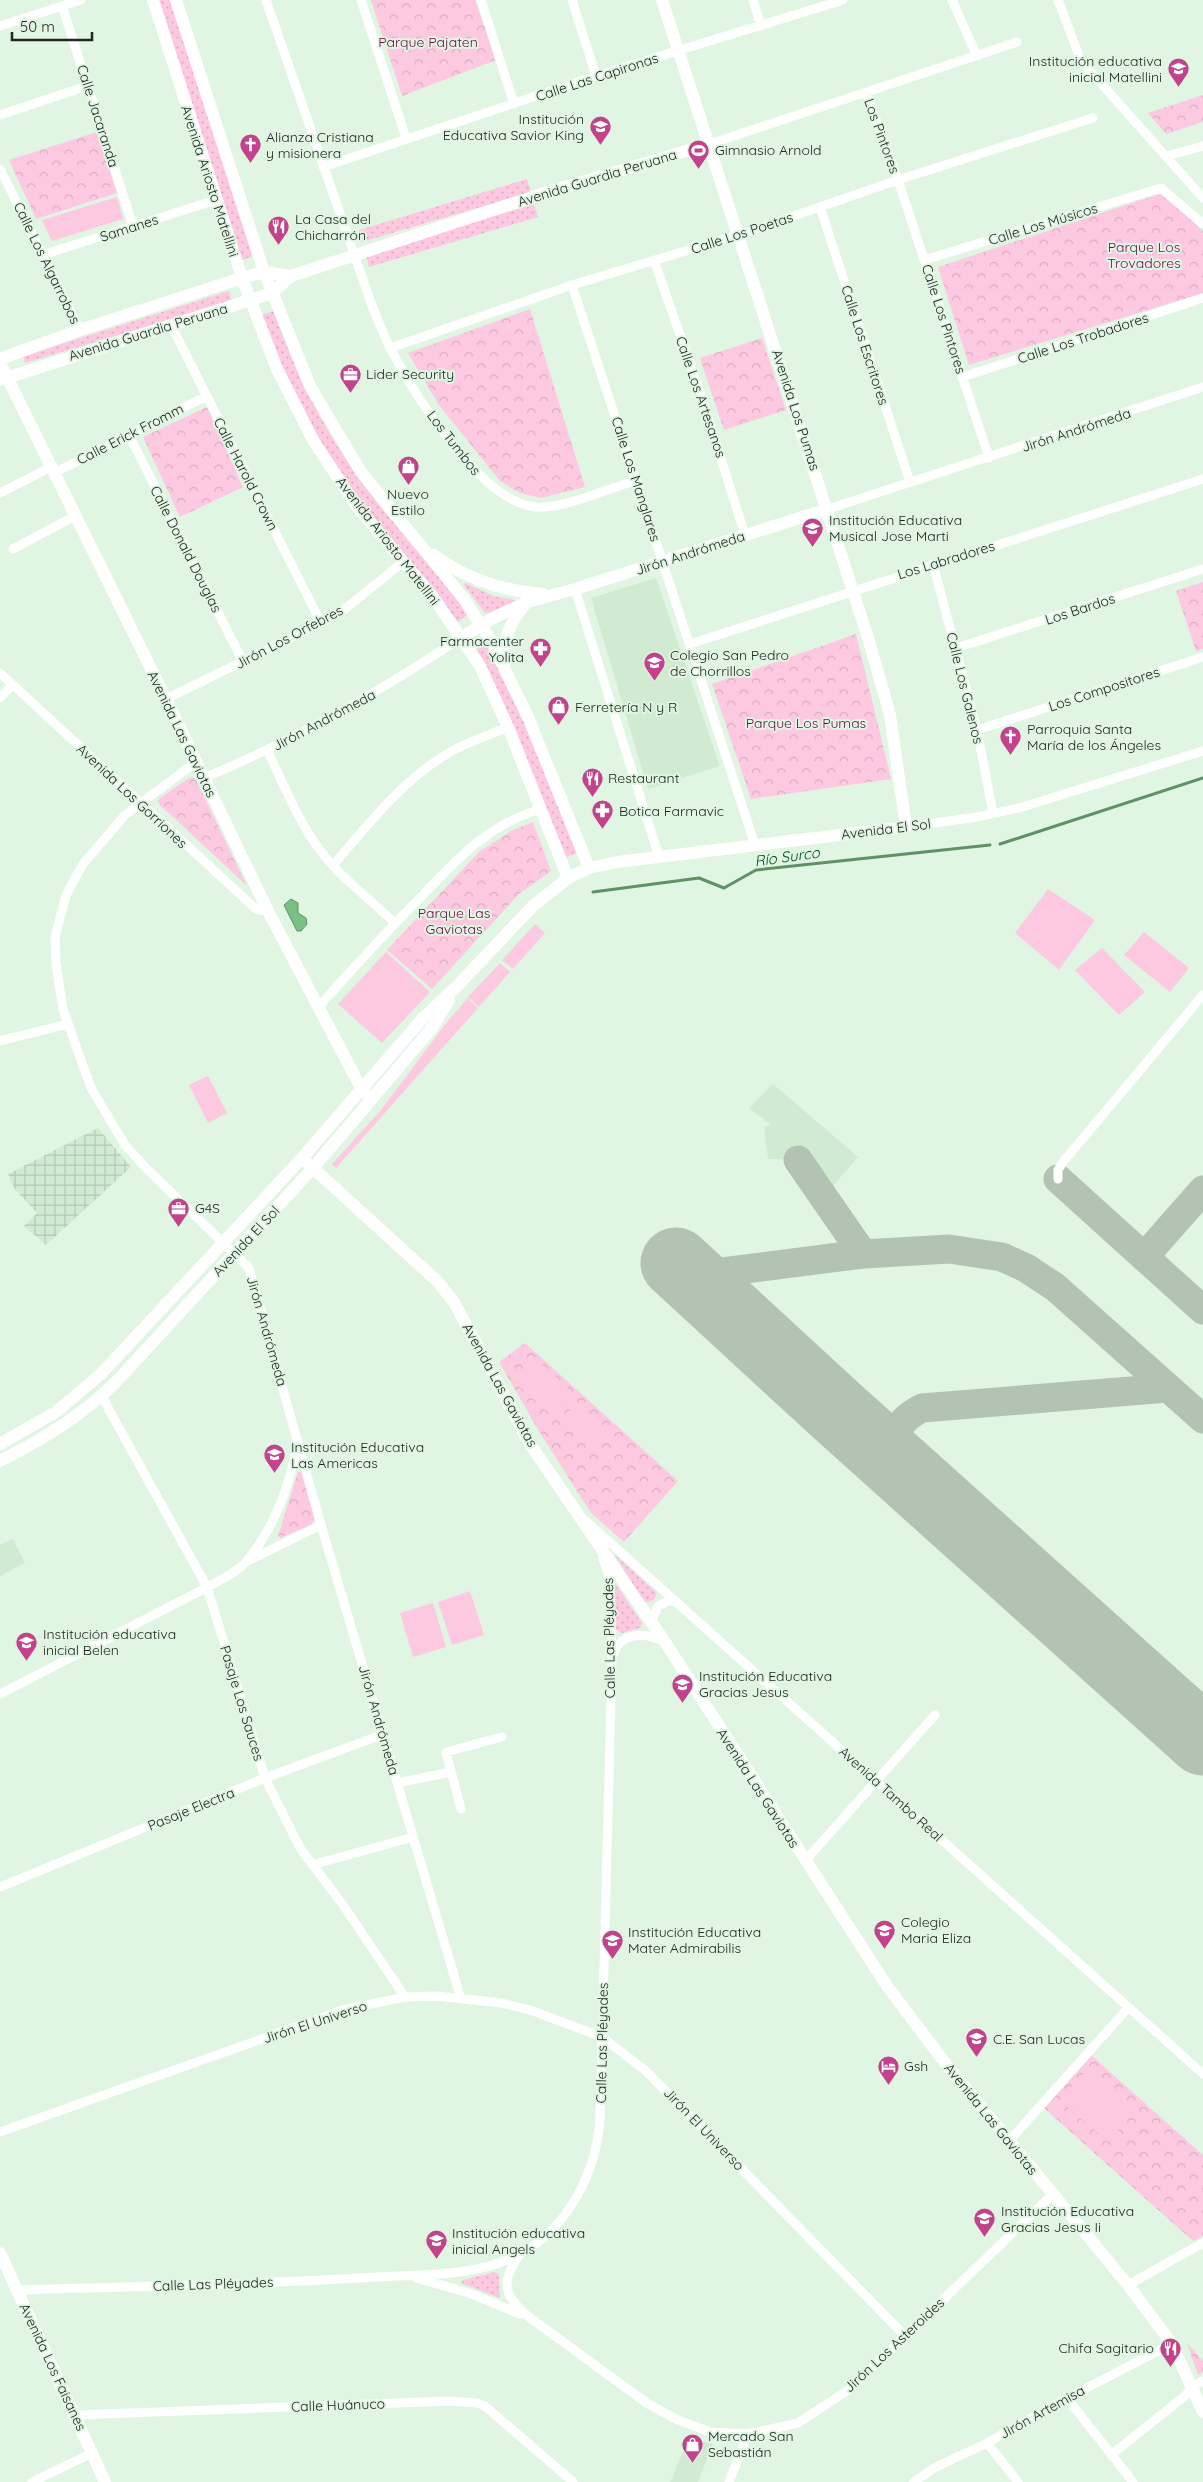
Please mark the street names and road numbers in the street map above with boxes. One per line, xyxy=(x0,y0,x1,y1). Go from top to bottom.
street label: Calle Las Capironas xyxy=(533,49,661,105)
street label: Calle Jacaranda xyxy=(73,63,123,169)
street label: Los Pintores xyxy=(860,96,904,176)
street label: Avenida Ariosto Matellini xyxy=(177,103,243,259)
street label: Avenida Guardia Peruana xyxy=(515,145,679,211)
street label: Calle Los Algarrobos xyxy=(10,199,84,327)
street label: Calle Los Músicos xyxy=(986,199,1100,249)
street label: Calle Los Poetas xyxy=(689,208,795,258)
street label: Samanes xyxy=(98,210,160,246)
street label: Calle Los Pintores xyxy=(918,262,970,376)
street label: Calle Los Escritores xyxy=(837,283,893,407)
street label: Avenida Guardia Peruana xyxy=(66,299,230,365)
street label: Calle Los Trobadores xyxy=(1015,308,1151,368)
street label: Calle Los Artesanos xyxy=(672,334,730,460)
street label: Avenida Los Pumas xyxy=(768,347,824,473)
street label: Calle Erick Fromm xyxy=(74,399,186,469)
street label: Jirón Andrómeda xyxy=(1019,404,1133,456)
street label: Los Tumbos xyxy=(423,407,485,479)
street label: Calle Harold Crown xyxy=(210,414,282,534)
street label: Calle Los Manglares xyxy=(607,414,665,544)
street label: Avenida Ariosto Matellini xyxy=(332,473,444,609)
street label: Calle Donald Douglas xyxy=(146,483,226,615)
street label: Jirón Andrómeda xyxy=(633,527,747,579)
street label: Los Labradores xyxy=(895,537,997,583)
street label: Los Bardos xyxy=(1043,589,1117,629)
street label: Jirón Los Orfebres xyxy=(232,601,346,673)
street label: Calle Los Galenos xyxy=(942,630,988,746)
street label: Los Compositores xyxy=(1046,663,1162,715)
street label: Avenida Las Gaviotas xyxy=(143,668,221,800)
street label: Jirón Andrómeda xyxy=(269,685,379,755)
street label: Avenida Los Gorriones xyxy=(73,740,191,852)
street label: Avenida El Sol xyxy=(840,815,932,843)
street label: Avenida El Sol xyxy=(209,1202,283,1280)
street label: Jirón Andrómeda xyxy=(243,1274,291,1388)
street label: Avenida Las Gaviotas xyxy=(458,1320,542,1450)
street label: Calle Las Pléyades xyxy=(599,1578,619,1698)
street label: Pasaje Los Sauces xyxy=(216,1643,268,1763)
street label: Jirón Andrómeda xyxy=(355,1663,403,1777)
street label: Avenida Las Gaviotas xyxy=(713,1725,803,1851)
street label: Avenida Tambo Real xyxy=(835,1743,947,1845)
street label: Pasaje Electra xyxy=(145,1783,237,1835)
street label: Calle Las Pléyades xyxy=(592,1983,612,2103)
street label: Jirón El Universo xyxy=(261,1997,369,2047)
street label: Avenida Las Gaviotas xyxy=(940,2059,1042,2179)
street label: Jirón El Universo xyxy=(660,2084,748,2174)
street label: Calle Las Pléyades xyxy=(152,2273,274,2295)
street label: Jirón Los Asteroides xyxy=(840,2294,948,2396)
street label: Avenida Los Faisanes xyxy=(15,2300,91,2434)
street label: Jirón Artemisa xyxy=(996,2381,1088,2443)
street label: Calle Huánuco xyxy=(291,2394,385,2416)

